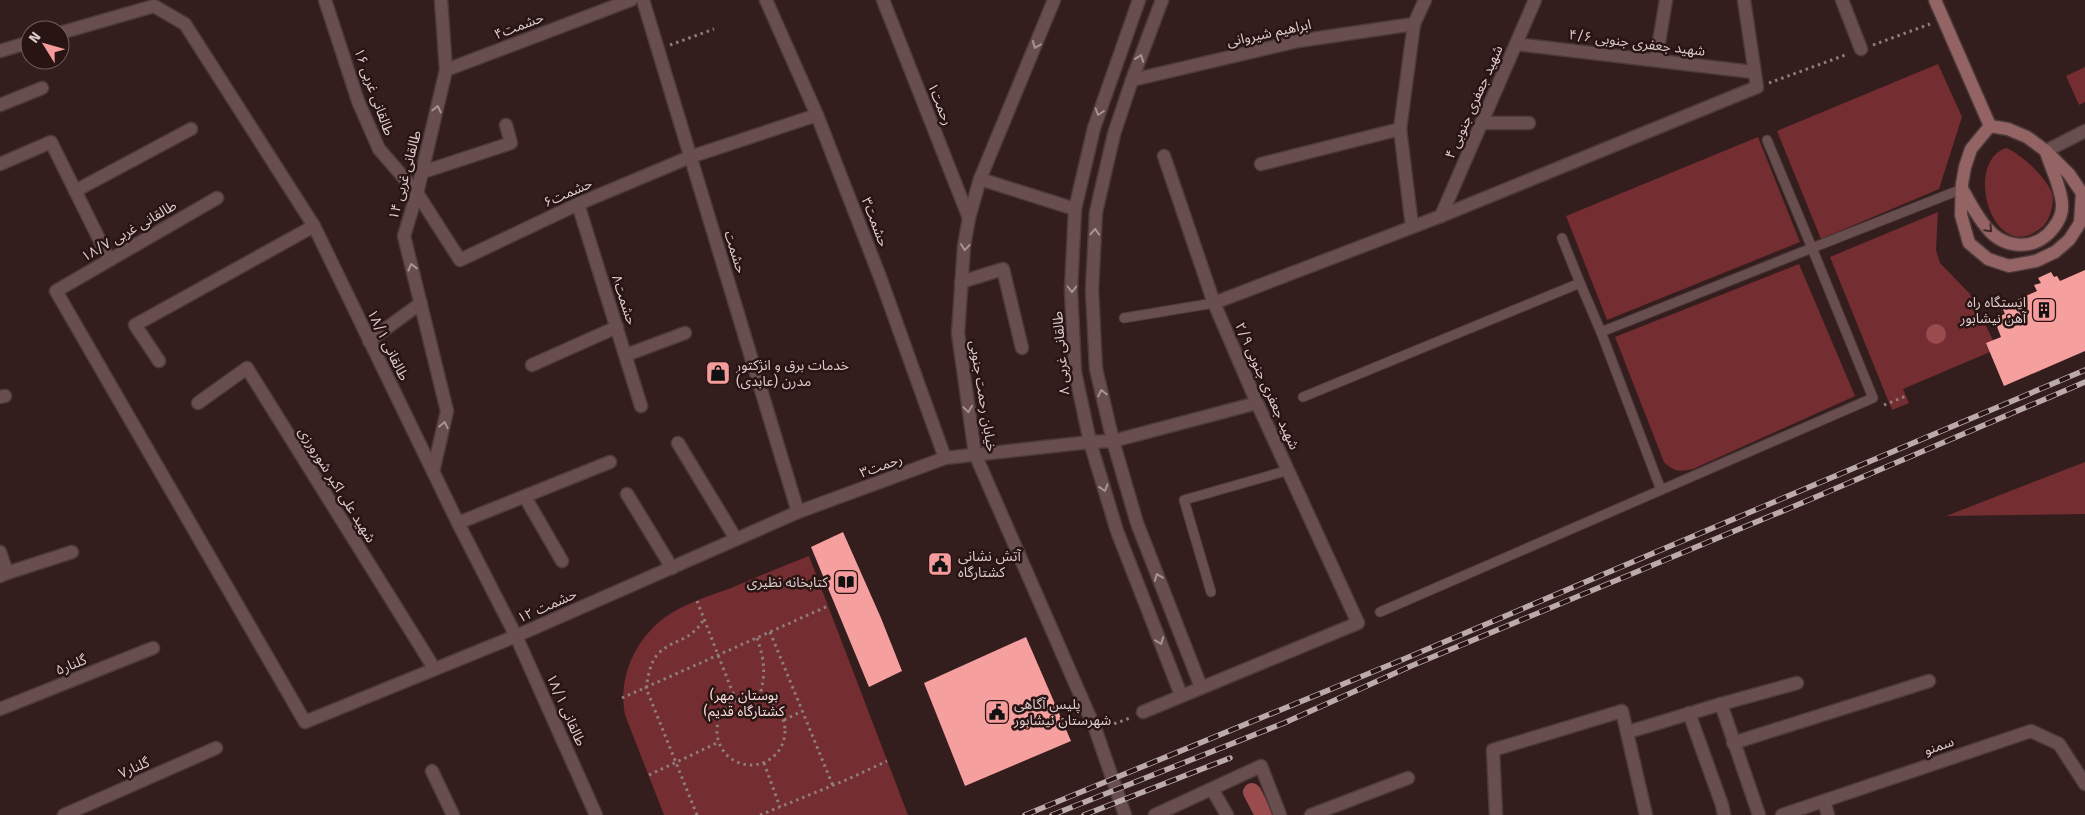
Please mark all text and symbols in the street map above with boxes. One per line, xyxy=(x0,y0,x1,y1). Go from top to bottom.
street label: حشمت۴ xyxy=(492,9,546,43)
street label: ابراهیم شیروانی xyxy=(1225,16,1313,52)
north arrow xyxy=(20,20,70,70)
street label: شهید جعفری جنوبی ۴/۶ xyxy=(1568,26,1706,60)
text: N xyxy=(25,29,45,46)
one-way arrow xyxy=(1031,40,1042,49)
street label: شهید جعفری جنوبی ۴ xyxy=(1441,43,1507,161)
street label: طالقانی غربی ۱۶ xyxy=(350,46,398,138)
one-way arrow xyxy=(1134,54,1144,63)
street label: رحمت۱ xyxy=(924,80,956,128)
one-way arrow xyxy=(431,105,442,114)
one-way arrow xyxy=(1095,107,1105,116)
street label: طالقانی غربی ۱۴ xyxy=(385,128,425,222)
street label: حشمت۶ xyxy=(541,175,595,211)
street label: حشمت۳ xyxy=(858,195,892,249)
street label: طالقانی غربی ۱۸/۷ xyxy=(78,197,180,265)
one-way arrow xyxy=(1983,223,1992,232)
one-way arrow xyxy=(1090,227,1100,235)
street label: حشمت xyxy=(721,229,749,275)
one-way arrow xyxy=(960,243,971,251)
one-way arrow xyxy=(407,262,418,271)
street label: حشمت۸ xyxy=(608,273,640,327)
one-way arrow xyxy=(1066,285,1077,293)
place label: ایستگاه راه‌ آهن نیشابور xyxy=(1959,294,2027,327)
building icon: ایستگاه راه‌ آهن نیشابور xyxy=(2031,297,2057,323)
street label: طالقانی ۱۸/۱ xyxy=(363,307,413,383)
street label: طالقانی غربی ۸ xyxy=(1049,310,1073,396)
street label: شهید جعفری جنوبی ۲/۹ xyxy=(1231,320,1303,452)
street label: خیابان رحمت جنوبی xyxy=(966,339,1000,453)
place label: خدمات برق و انژکتور مدرن (عابدی) xyxy=(735,357,849,390)
shop icon: خدمات برق و انژکتور مدرن (عابدی) xyxy=(705,360,731,386)
one-way arrow xyxy=(1097,389,1108,398)
one-way arrow xyxy=(963,404,973,413)
one-way arrow xyxy=(438,420,448,429)
street label: شهید علی اکبر شورورزی xyxy=(295,424,379,546)
street label: رحمت۳ xyxy=(857,450,905,482)
one-way arrow xyxy=(1099,484,1109,492)
place label: آتش نشانی کشتارگاه xyxy=(958,548,1022,581)
public building icon: آتش نشانی کشتارگاه xyxy=(927,551,953,577)
library icon: کتابخانه نظیری xyxy=(833,569,859,595)
one-way arrow xyxy=(1154,573,1164,581)
place label: کتابخانه نظیری xyxy=(747,574,828,591)
street label: حشمت ۱۲ xyxy=(515,585,579,627)
one-way arrow xyxy=(1154,636,1164,645)
street label: گلنار۵ xyxy=(53,651,89,679)
street label: طالقانی ۱۸/۱ xyxy=(543,671,589,749)
park label: (بوستان مهر (کشتارگاه قدیم xyxy=(703,687,785,722)
place label: پلیس آگاهی شهرستان نیشابور xyxy=(1013,696,1111,729)
public building icon: پلیس آگاهی شهرستان نیشابور xyxy=(984,699,1010,725)
street label: سمنو xyxy=(1922,733,1956,759)
street label: گلنار۷ xyxy=(116,754,152,782)

